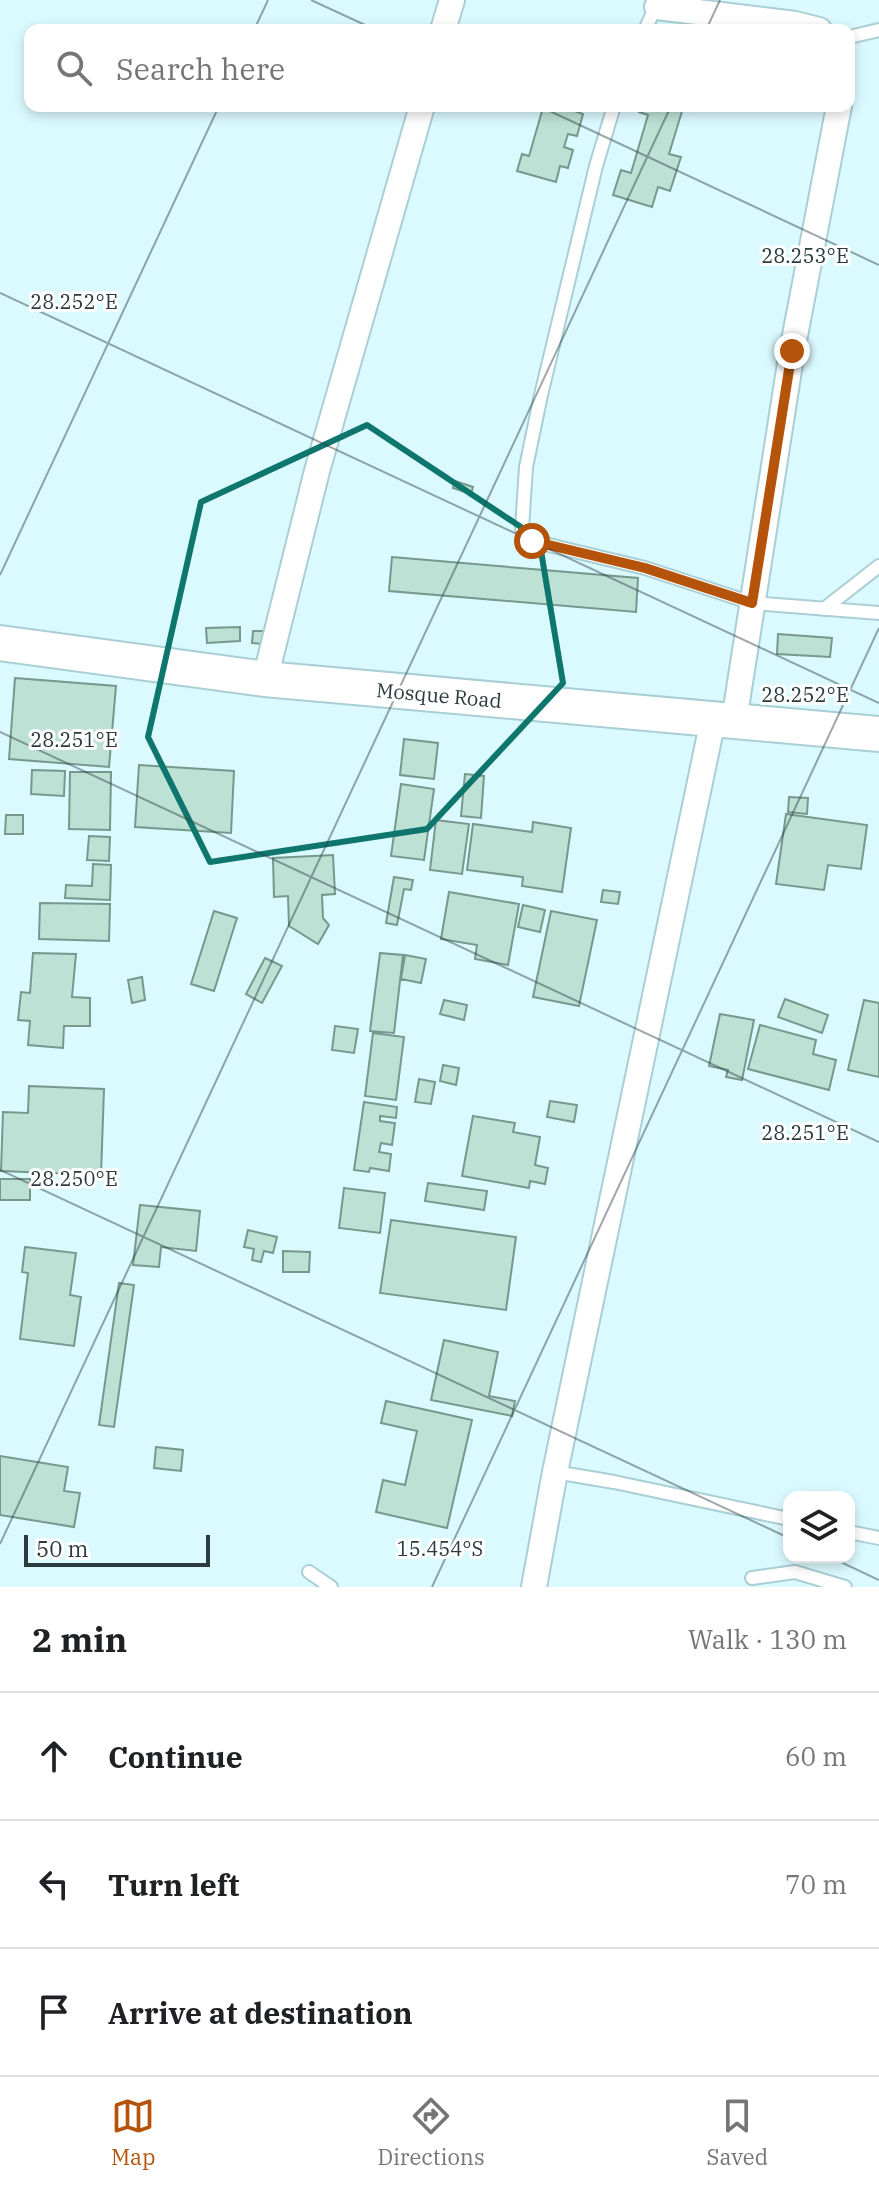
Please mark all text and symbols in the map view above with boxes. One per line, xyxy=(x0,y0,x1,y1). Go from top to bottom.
search box xyxy=(24,24,855,112)
icon: search xyxy=(52,46,96,90)
text: Search here xyxy=(116,49,285,88)
text: 28.253°E xyxy=(761,242,849,269)
text: 28.252°E xyxy=(30,288,118,315)
route end xyxy=(774,333,810,369)
route start xyxy=(514,523,550,559)
street label: Mosque Road xyxy=(375,676,503,714)
text: 28.252°E xyxy=(761,681,849,708)
text: 28.251°E xyxy=(30,726,118,753)
text: 28.251°E xyxy=(761,1119,849,1146)
text: 28.250°E xyxy=(30,1165,118,1192)
map controls xyxy=(783,1491,855,1563)
button: layers xyxy=(783,1491,855,1563)
scale bar xyxy=(24,1531,210,1567)
text: 50 m xyxy=(36,1534,88,1563)
text: 15.454°S xyxy=(397,1535,483,1562)
text: 2 min xyxy=(32,1617,127,1661)
text: Walk · 130 m xyxy=(688,1622,847,1656)
icon: ahead xyxy=(32,1734,76,1778)
text: Continue xyxy=(108,1737,243,1776)
text: 60 m xyxy=(785,1739,847,1773)
icon: left xyxy=(32,1862,76,1906)
text: Turn left xyxy=(108,1865,240,1904)
text: 70 m xyxy=(785,1867,847,1901)
icon: arrive xyxy=(32,1990,76,2034)
text: Arrive at destination xyxy=(108,1993,413,2032)
tab: Map xyxy=(111,2094,156,2171)
tab: Directions xyxy=(377,2094,485,2171)
tab: Saved xyxy=(706,2094,768,2171)

